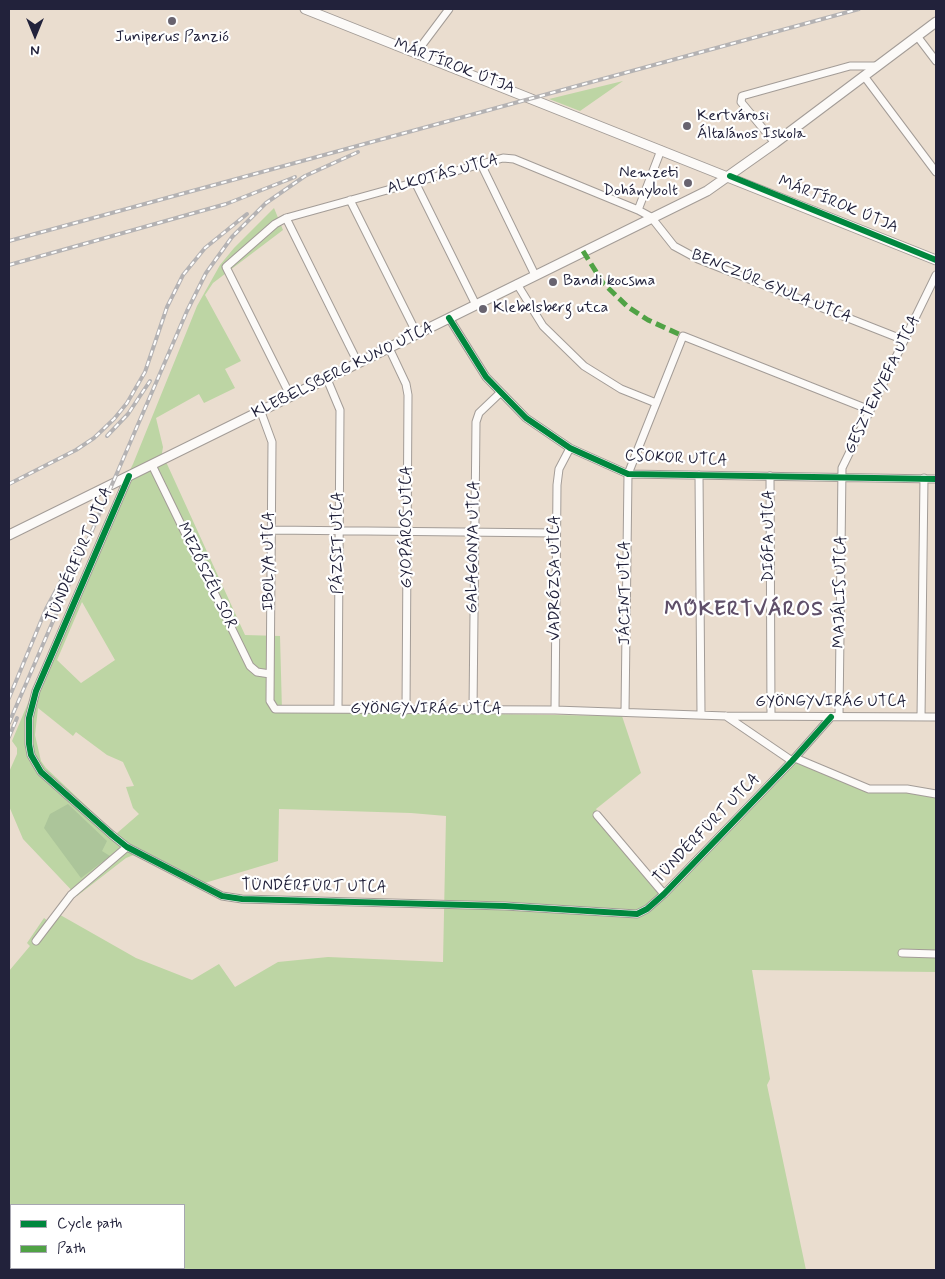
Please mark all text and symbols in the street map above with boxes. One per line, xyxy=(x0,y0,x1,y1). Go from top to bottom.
north arrow xyxy=(10,10,60,60)
marker: Juniperus Panzió xyxy=(166,15,178,27)
place label: Juniperus Panzió xyxy=(115,28,229,48)
street label: MÁRTÍROK ÚTJA xyxy=(391,35,517,99)
text: N xyxy=(30,41,40,59)
place label: Kertvárosi Általános Iskola xyxy=(697,107,806,145)
marker: Kertvárosi Általános Iskola xyxy=(681,120,693,132)
street label: ALKOTÁS UTCA xyxy=(385,151,501,199)
place label: Nemzeti Dohánybolt xyxy=(603,164,678,202)
street label: MÁRTÍROK ÚTJA xyxy=(775,172,901,238)
marker: Nemzeti Dohánybolt xyxy=(682,177,694,189)
street label: BENCZÚR GYULA UTCA xyxy=(688,246,854,328)
place label: Bandi kocsma xyxy=(563,272,655,292)
marker: Bandi kocsma xyxy=(547,276,559,288)
place label: Klebelsberg utca xyxy=(493,299,608,319)
marker: Klebelsberg utca xyxy=(477,303,489,315)
street label: GESZTENYEFA UTCA xyxy=(841,313,925,457)
street label: KLEBELSBERG KUNO UTCA xyxy=(249,319,437,423)
street label: CSOKOR UTCA xyxy=(624,447,728,471)
street label: GYOPÁROS UTCA xyxy=(398,466,418,588)
street label: GALAGONYA UTCA xyxy=(463,480,485,614)
street label: TÜNDÉRFÜRT UTCA xyxy=(43,484,117,626)
street label: DIÓFA UTCA xyxy=(760,490,780,582)
street label: PÁZSIT UTCA xyxy=(329,492,349,594)
street label: IBOLYA UTCA xyxy=(260,511,280,611)
street label: VADRÓZSA UTCA xyxy=(546,515,566,641)
street label: MEZŐSZÉL SOR xyxy=(172,520,240,632)
street label: MAJÁLIS UTCA xyxy=(830,535,852,649)
street label: JÁCINT UTCA xyxy=(616,541,636,645)
district label: MŰKERTVÁROS xyxy=(663,598,825,624)
street label: GYÖNGYVIRÁG UTCA xyxy=(755,693,907,713)
street label: GYÖNGYVIRÁG UTCA xyxy=(350,700,502,720)
street label: TÜNDÉRFÜRT UTCA xyxy=(650,770,764,888)
street label: TÜNDÉRFÜRT UTCA xyxy=(241,876,387,898)
legend xyxy=(10,1204,185,1269)
text: Cycle path xyxy=(57,1214,122,1234)
text: Path xyxy=(57,1239,86,1259)

